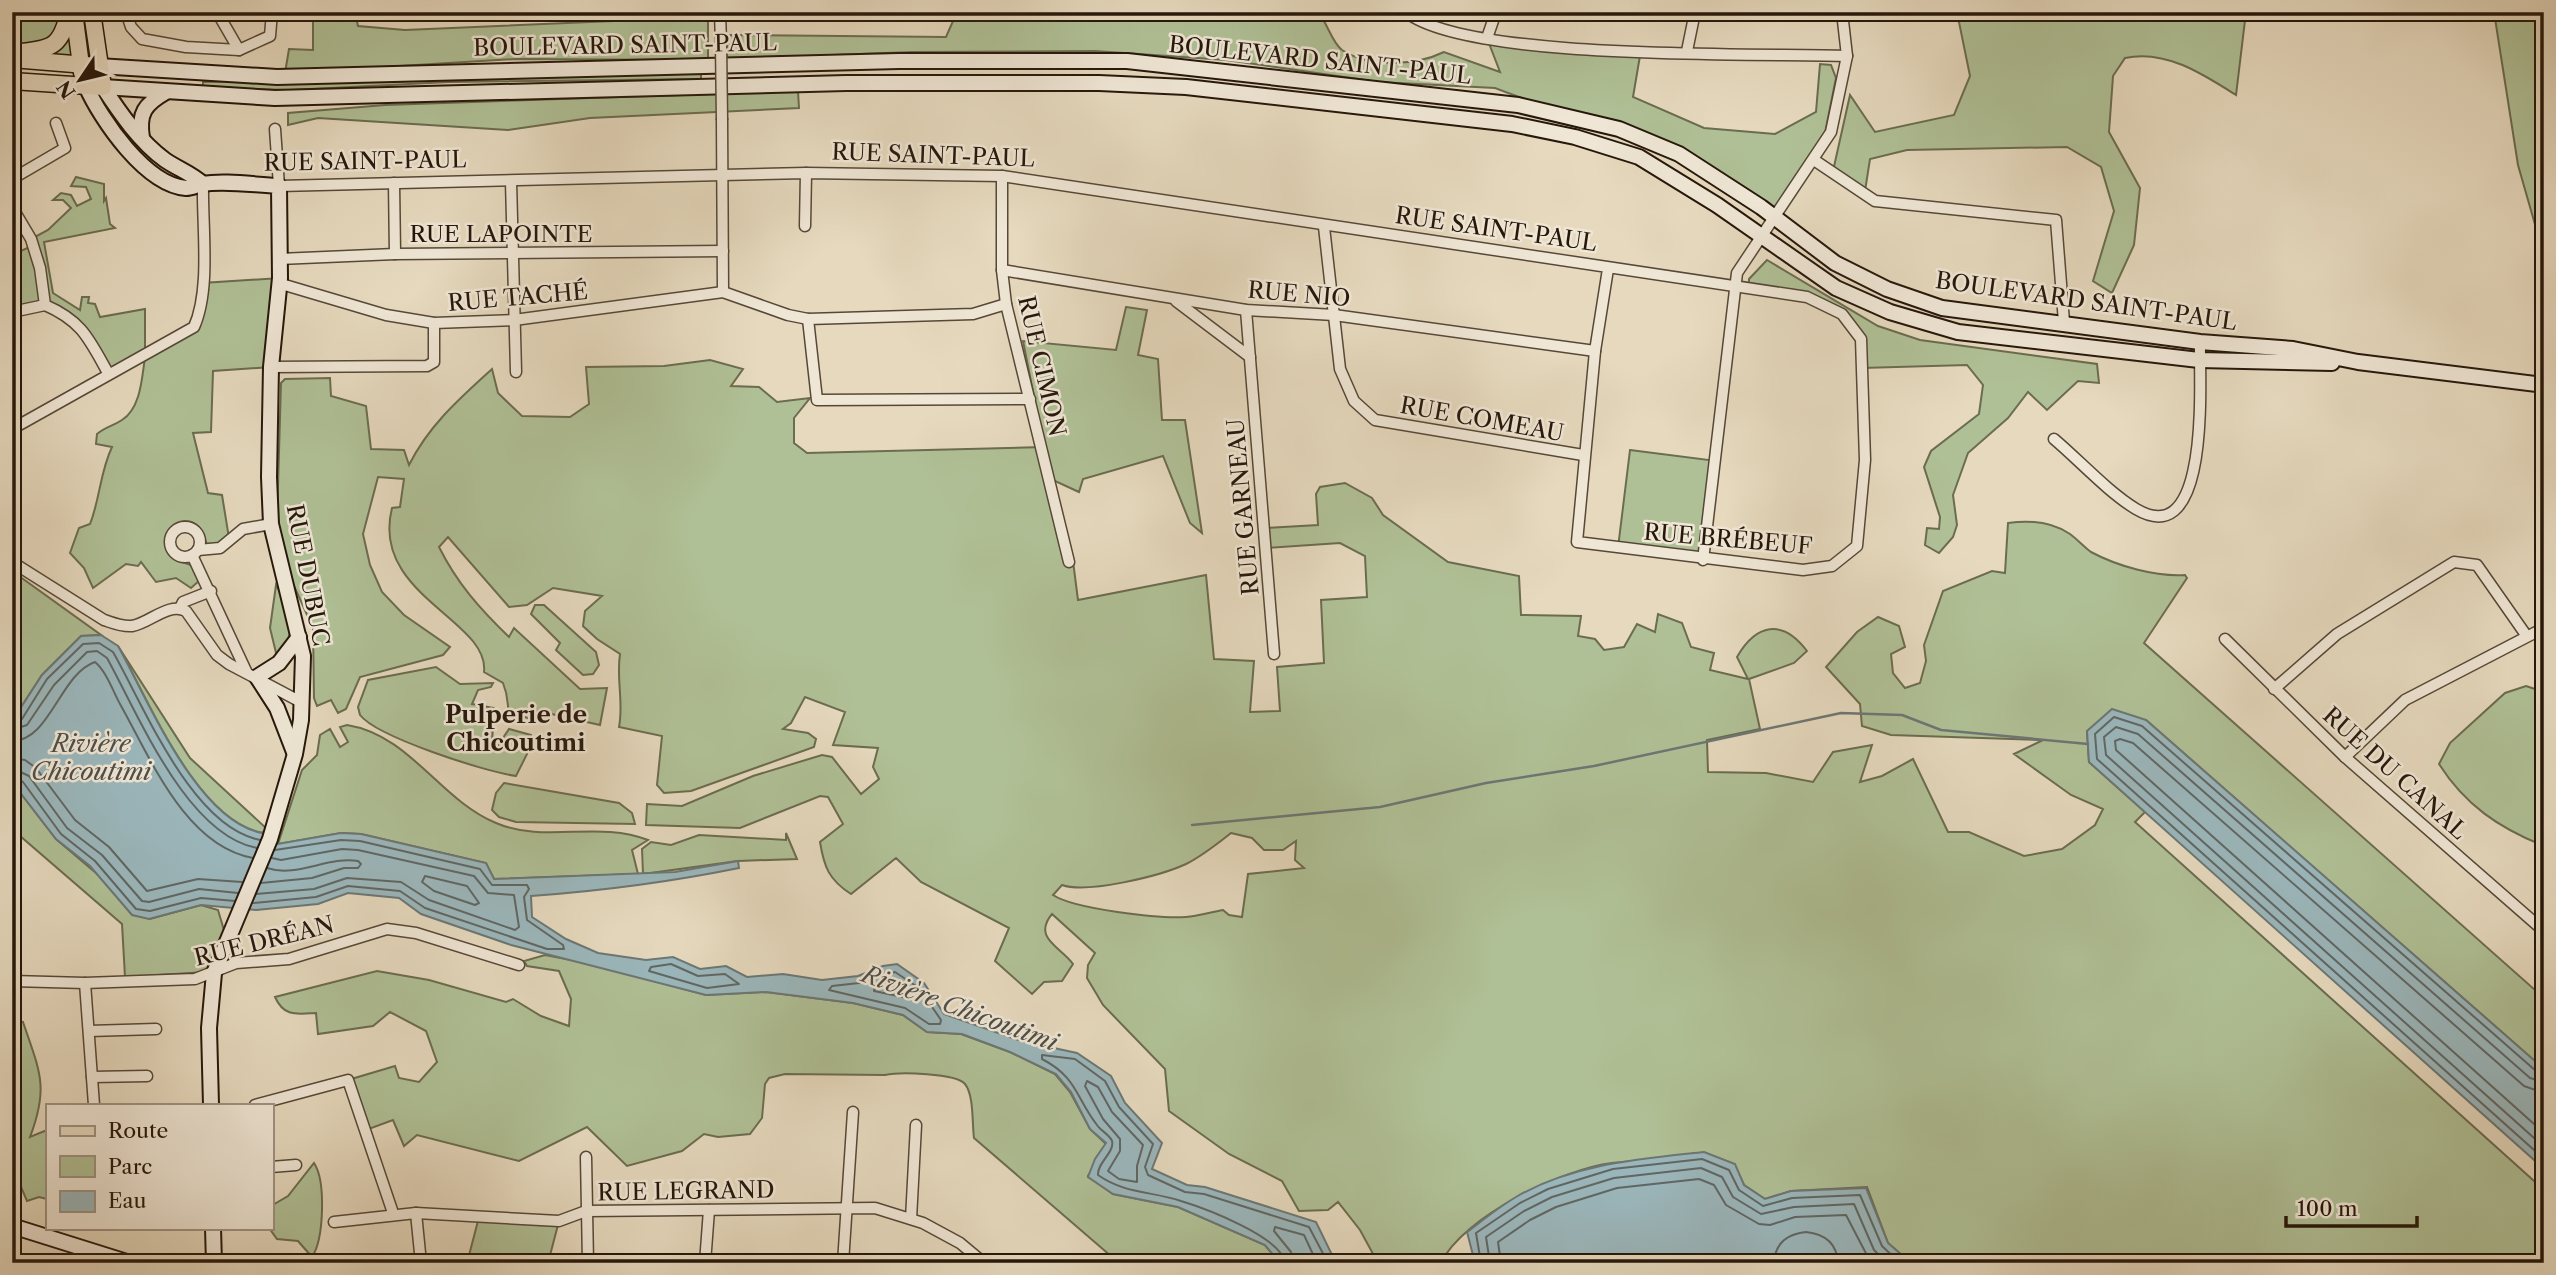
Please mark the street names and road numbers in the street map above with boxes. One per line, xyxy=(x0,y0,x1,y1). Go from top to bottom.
street label: BOULEVARD SAINT-PAUL xyxy=(473,28,777,62)
street label: BOULEVARD SAINT-PAUL xyxy=(1167,30,1473,90)
street label: RUE SAINT-PAUL xyxy=(831,137,1035,173)
street label: RUE SAINT-PAUL xyxy=(263,145,467,177)
street label: RUE SAINT-PAUL xyxy=(1394,201,1598,257)
street label: RUE LAPOINTE xyxy=(409,220,593,248)
street label: BOULEVARD SAINT-PAUL xyxy=(1934,266,2238,336)
street label: RUE NIO xyxy=(1247,276,1351,312)
street label: RUE TACHÉ xyxy=(447,277,589,317)
street label: RUE CIMON xyxy=(1012,293,1072,439)
street label: RUE COMEAU xyxy=(1398,391,1566,447)
street label: RUE GARNEAU xyxy=(1221,417,1265,596)
street label: RUE DUBUC xyxy=(281,502,335,648)
street label: RUE BRÉBEUF xyxy=(1642,518,1814,560)
street label: RUE DU CANAL xyxy=(2317,701,2473,845)
street label: RUE DRÉAN xyxy=(191,910,337,972)
street label: RUE LEGRAND xyxy=(597,1175,775,1207)

